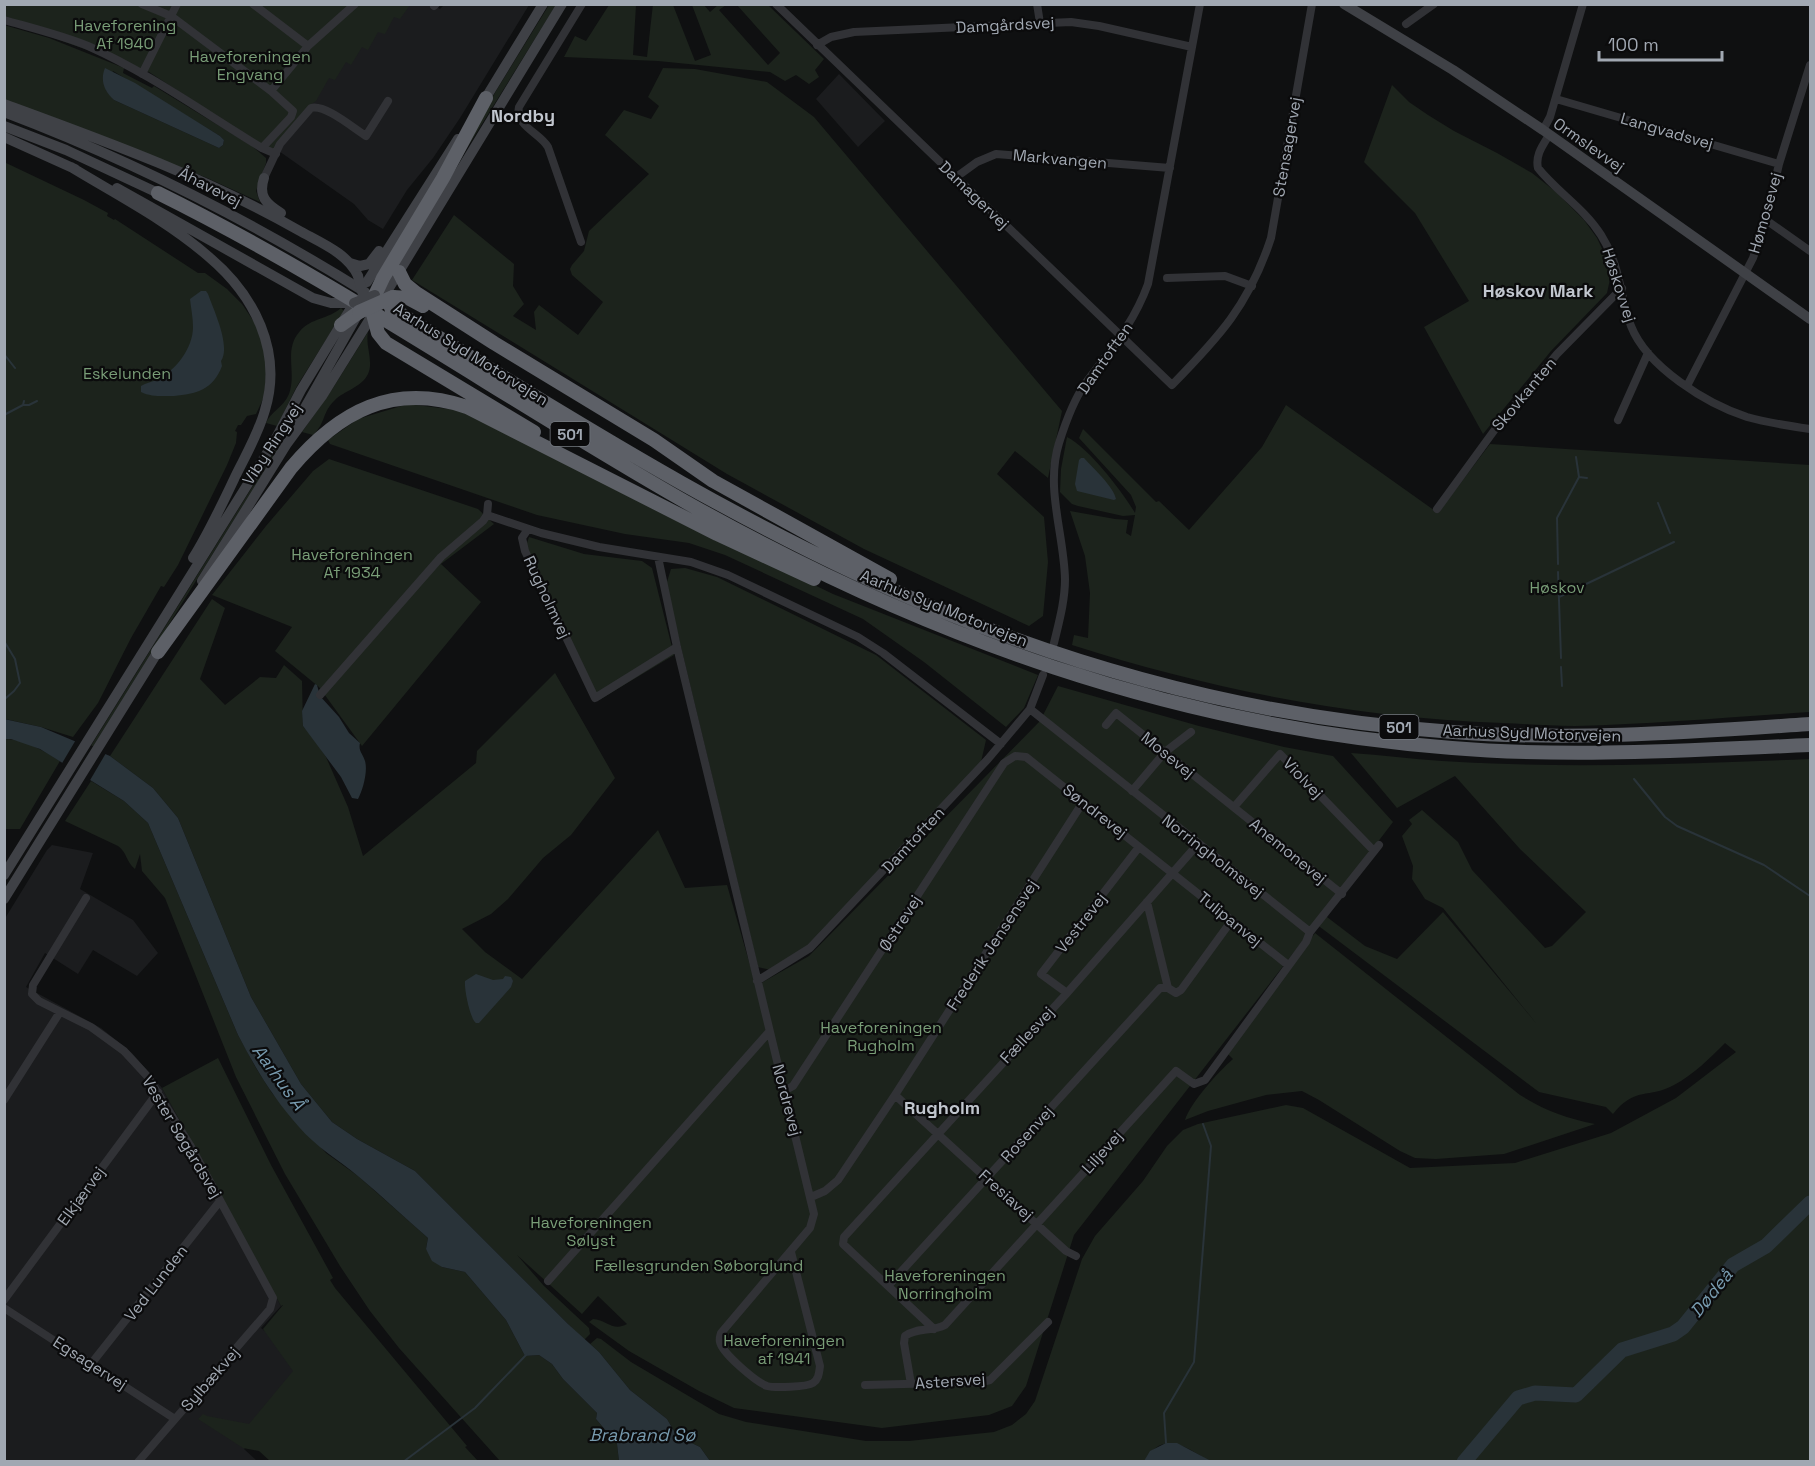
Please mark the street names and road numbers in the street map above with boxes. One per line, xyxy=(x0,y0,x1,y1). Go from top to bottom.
street label: Damgårdsvej xyxy=(955,12,1055,38)
street label: Stensagervej xyxy=(1268,95,1306,199)
street label: Langvadsvej xyxy=(1618,108,1716,154)
street label: Ormslevvej xyxy=(1549,113,1629,177)
street label: Markvangen xyxy=(1012,144,1108,174)
street label: Damagervej xyxy=(934,156,1014,234)
street label: Åhavevej xyxy=(175,162,245,212)
street label: Hømosevej xyxy=(1743,170,1787,256)
street label: Høskovvej xyxy=(1597,245,1641,325)
street label: Aarhus Syd Motorvejen xyxy=(390,298,552,410)
street label: Damtoften xyxy=(1073,318,1137,398)
street label: Skovkanten xyxy=(1487,353,1561,435)
street label: Viby Ringvej xyxy=(238,399,306,489)
road number: 501 xyxy=(550,422,590,446)
street label: Rugholmvej xyxy=(519,552,575,642)
street label: Aarhus Syd Motorvejen xyxy=(857,565,1031,651)
road number: 501 xyxy=(1380,715,1418,739)
street label: Aarhus Syd Motorvejen xyxy=(1442,719,1622,747)
street label: Mosevej xyxy=(1137,727,1199,783)
street label: Violvej xyxy=(1278,753,1328,803)
street label: Søndrevej xyxy=(1058,779,1132,843)
street label: Damtoften xyxy=(877,802,949,878)
street label: Norringholmsvej xyxy=(1158,810,1268,902)
street label: Anemonevej xyxy=(1245,813,1331,889)
street label: Frederik Jensensvej xyxy=(942,875,1042,1015)
street label: Tulipanvej xyxy=(1194,887,1266,951)
street label: Vestrevej xyxy=(1051,889,1111,957)
street label: Østrevej xyxy=(874,891,926,955)
street label: Fællesvej xyxy=(995,1002,1059,1068)
street label: Nordrevej xyxy=(767,1062,807,1138)
street label: Vester Søgårdsvej xyxy=(137,1072,227,1202)
street label: Rosenvej xyxy=(996,1101,1058,1167)
street label: Liljevej xyxy=(1077,1126,1127,1178)
street label: Elkjærvej xyxy=(53,1162,109,1230)
street label: Fresiavej xyxy=(974,1165,1038,1225)
street label: Ved Lunden xyxy=(120,1241,192,1325)
street label: Egsagervej xyxy=(49,1331,131,1395)
street label: Sylbækvej xyxy=(176,1342,244,1416)
street label: Astersvej xyxy=(914,1368,986,1394)

